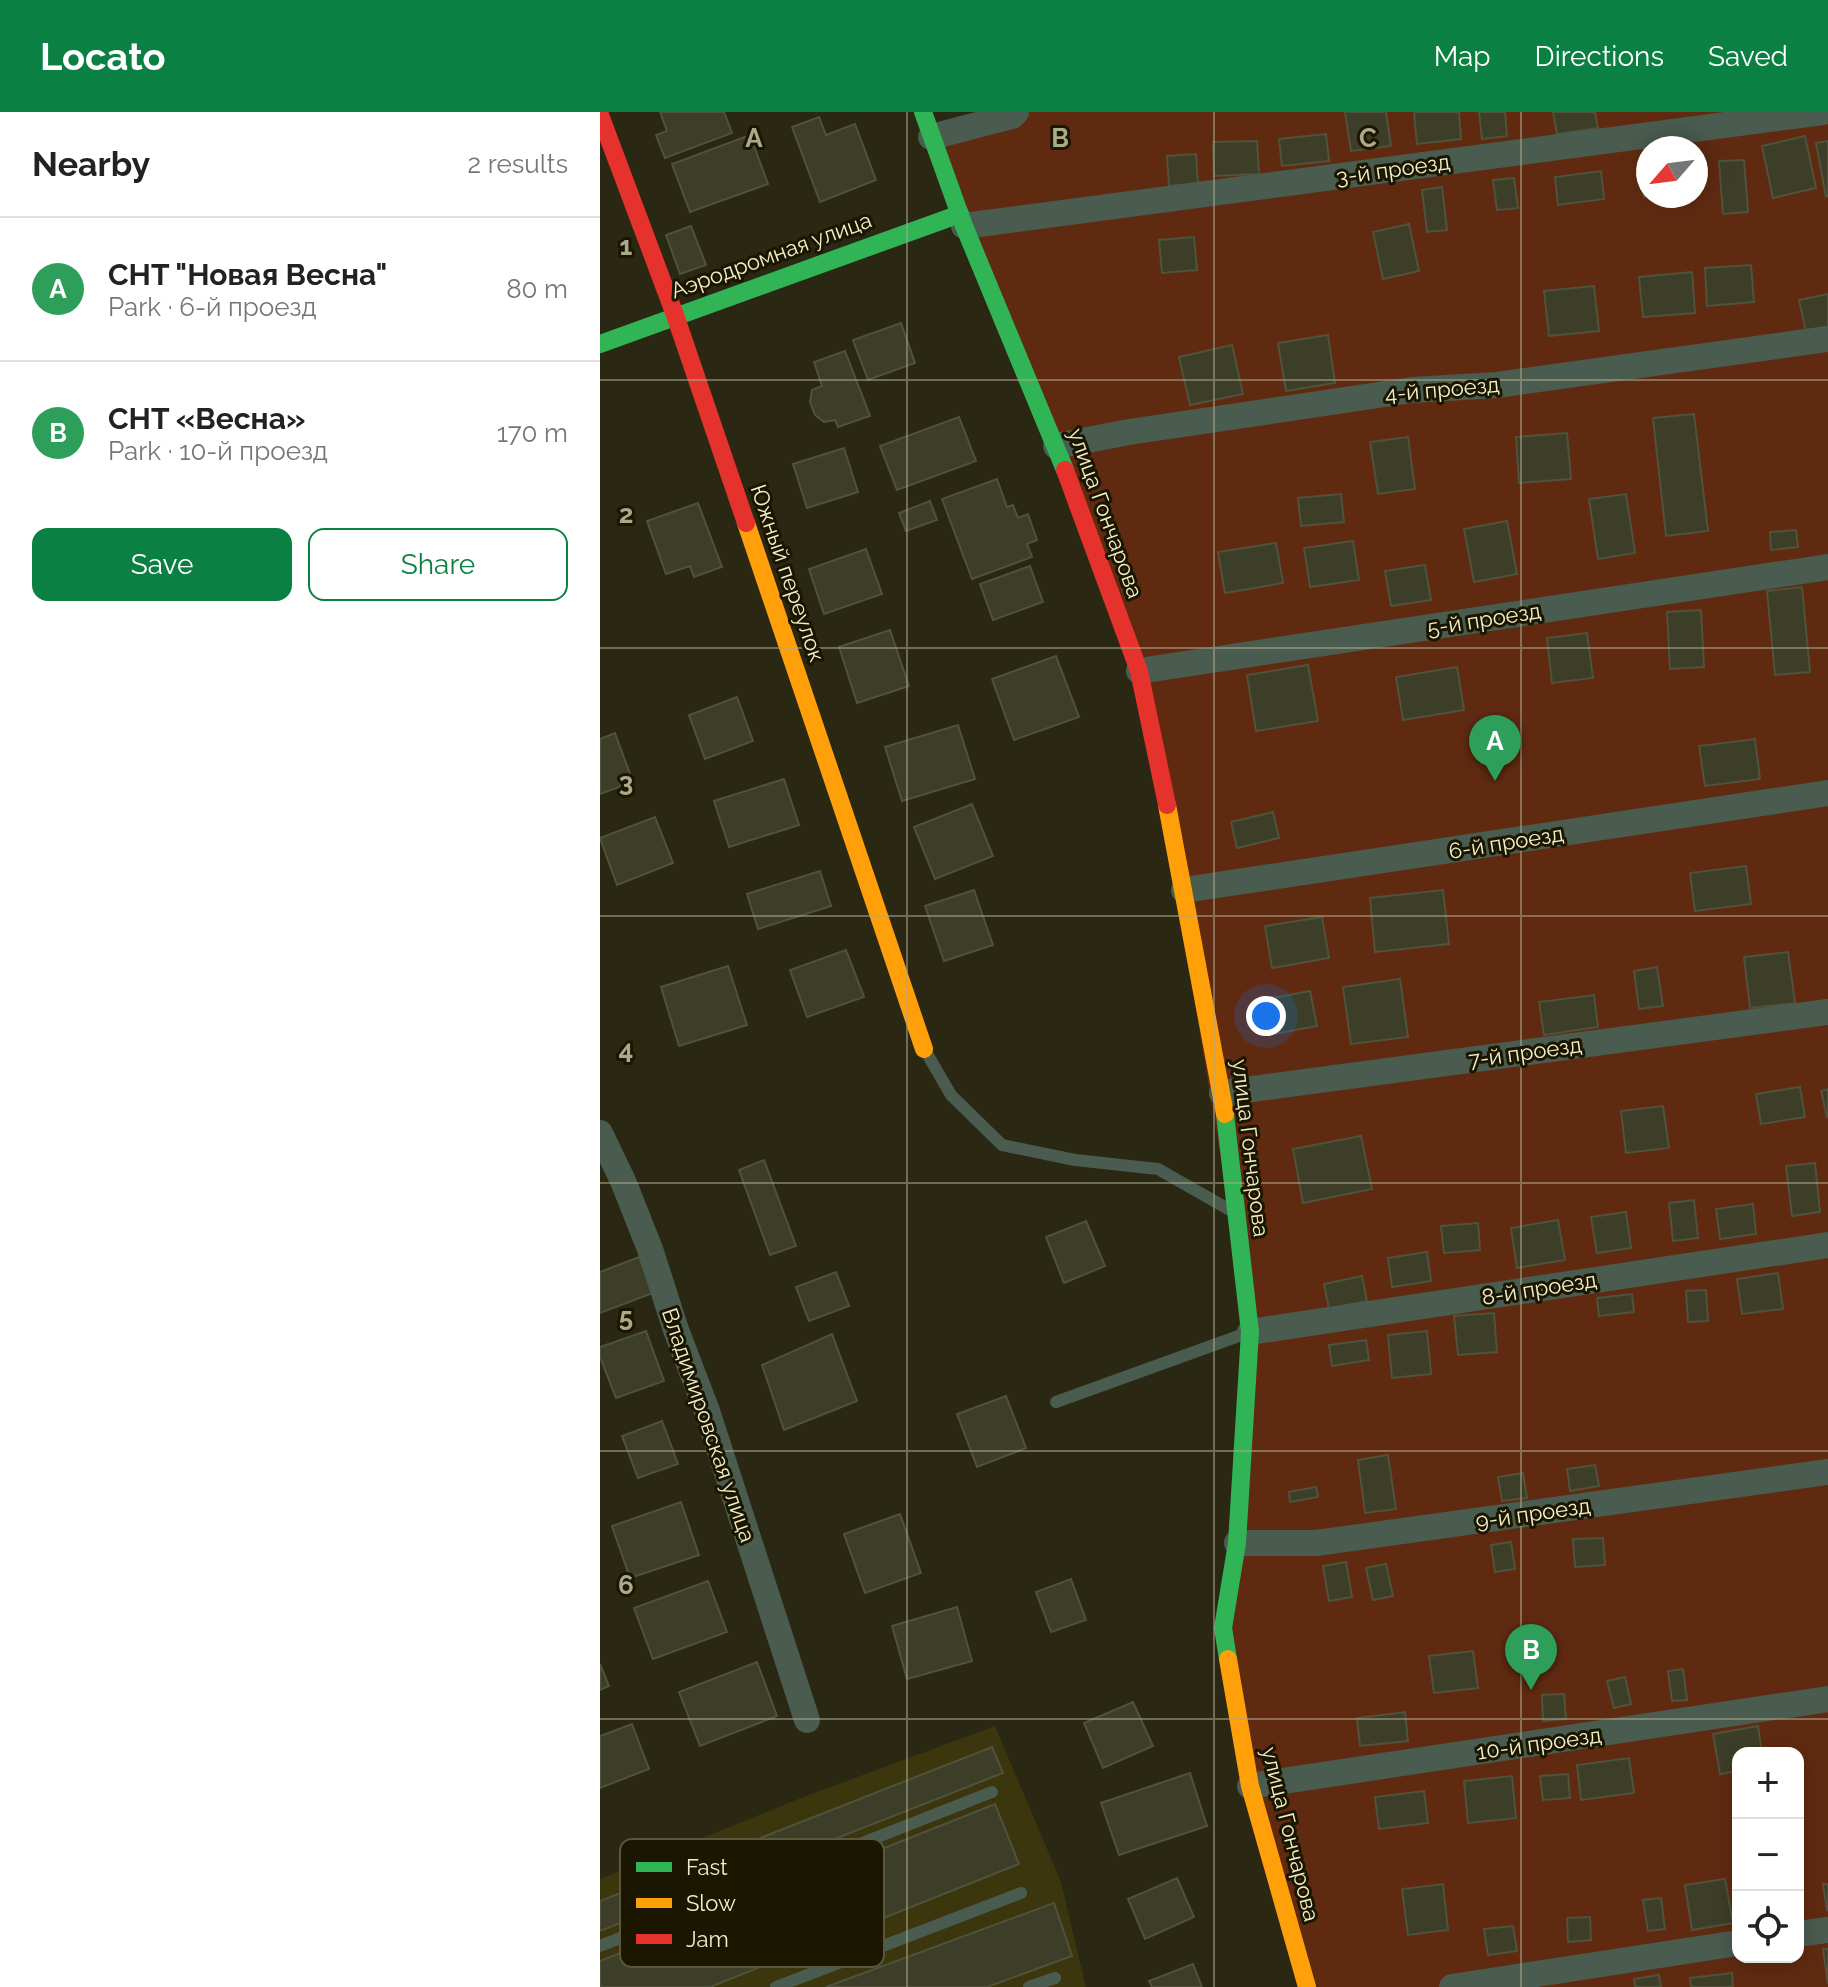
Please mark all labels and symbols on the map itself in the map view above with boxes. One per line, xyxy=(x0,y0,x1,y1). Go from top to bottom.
text: A xyxy=(745,123,763,153)
text: B xyxy=(1051,123,1069,153)
text: C xyxy=(1359,123,1377,153)
north arrow xyxy=(1636,136,1708,208)
street label: 3-й проезд xyxy=(1334,148,1452,190)
street label: Аэродромная улица xyxy=(667,207,875,303)
text: 1 xyxy=(620,231,633,261)
street label: 4-й проезд xyxy=(1384,371,1501,407)
street label: улица Гончарова xyxy=(1063,425,1149,601)
street label: Южный переулок xyxy=(745,481,831,665)
text: 2 xyxy=(619,499,633,529)
street label: 5-й проезд xyxy=(1425,597,1543,641)
pin: A xyxy=(1469,715,1521,781)
text: 3 xyxy=(619,767,633,797)
street label: 6-й проезд xyxy=(1447,820,1566,864)
your location xyxy=(1246,996,1286,1036)
street label: 7-й проезд xyxy=(1467,1031,1583,1073)
text: 4 xyxy=(619,1035,633,1065)
street label: улица Гончарова xyxy=(1227,1058,1275,1238)
street label: 8-й проезд xyxy=(1480,1266,1599,1310)
text: 5 xyxy=(619,1302,633,1332)
street label: Владимировская улица xyxy=(657,1304,761,1546)
street label: 9-й проезд xyxy=(1474,1492,1592,1534)
text: 6 xyxy=(618,1570,634,1600)
pin: B xyxy=(1505,1624,1557,1690)
street label: 10-й проезд xyxy=(1475,1721,1603,1765)
street label: улица Гончарова xyxy=(1257,1744,1325,1924)
legend xyxy=(620,1839,884,1967)
text: Fast xyxy=(686,1854,728,1880)
text: Slow xyxy=(686,1890,736,1916)
text: Jam xyxy=(686,1926,729,1952)

